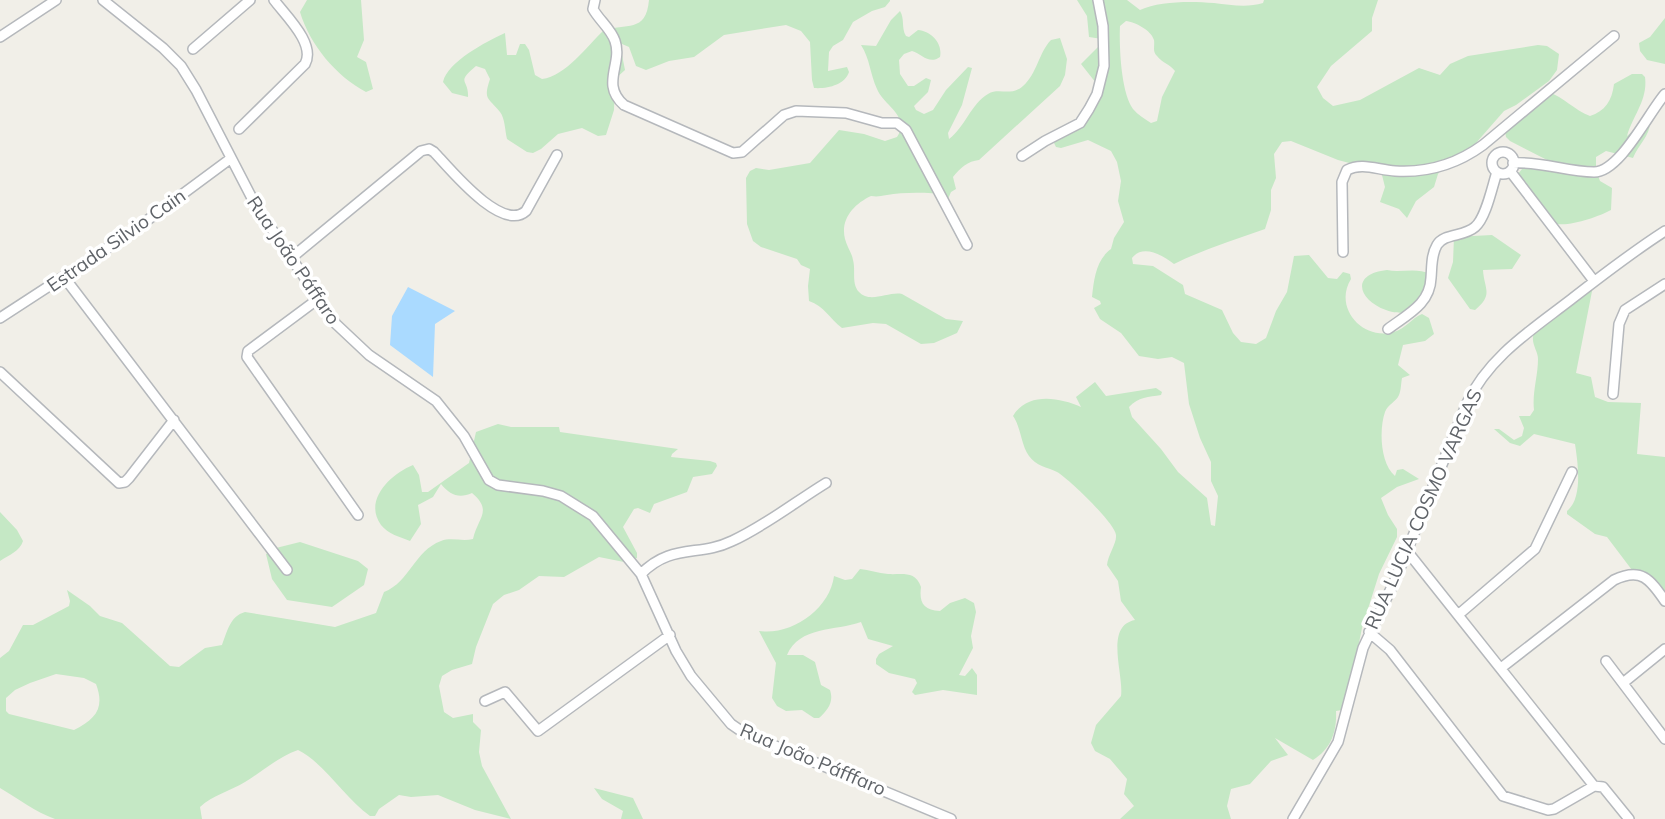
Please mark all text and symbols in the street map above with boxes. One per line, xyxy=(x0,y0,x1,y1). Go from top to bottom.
street label: Estrada Silvio Cain xyxy=(42,183,190,297)
street label: Rua João Páffaro xyxy=(242,191,346,329)
street label: RUA LUCIA COSMO VARGAS xyxy=(1359,385,1487,633)
street label: Rua João Páfffaro xyxy=(736,717,890,801)

